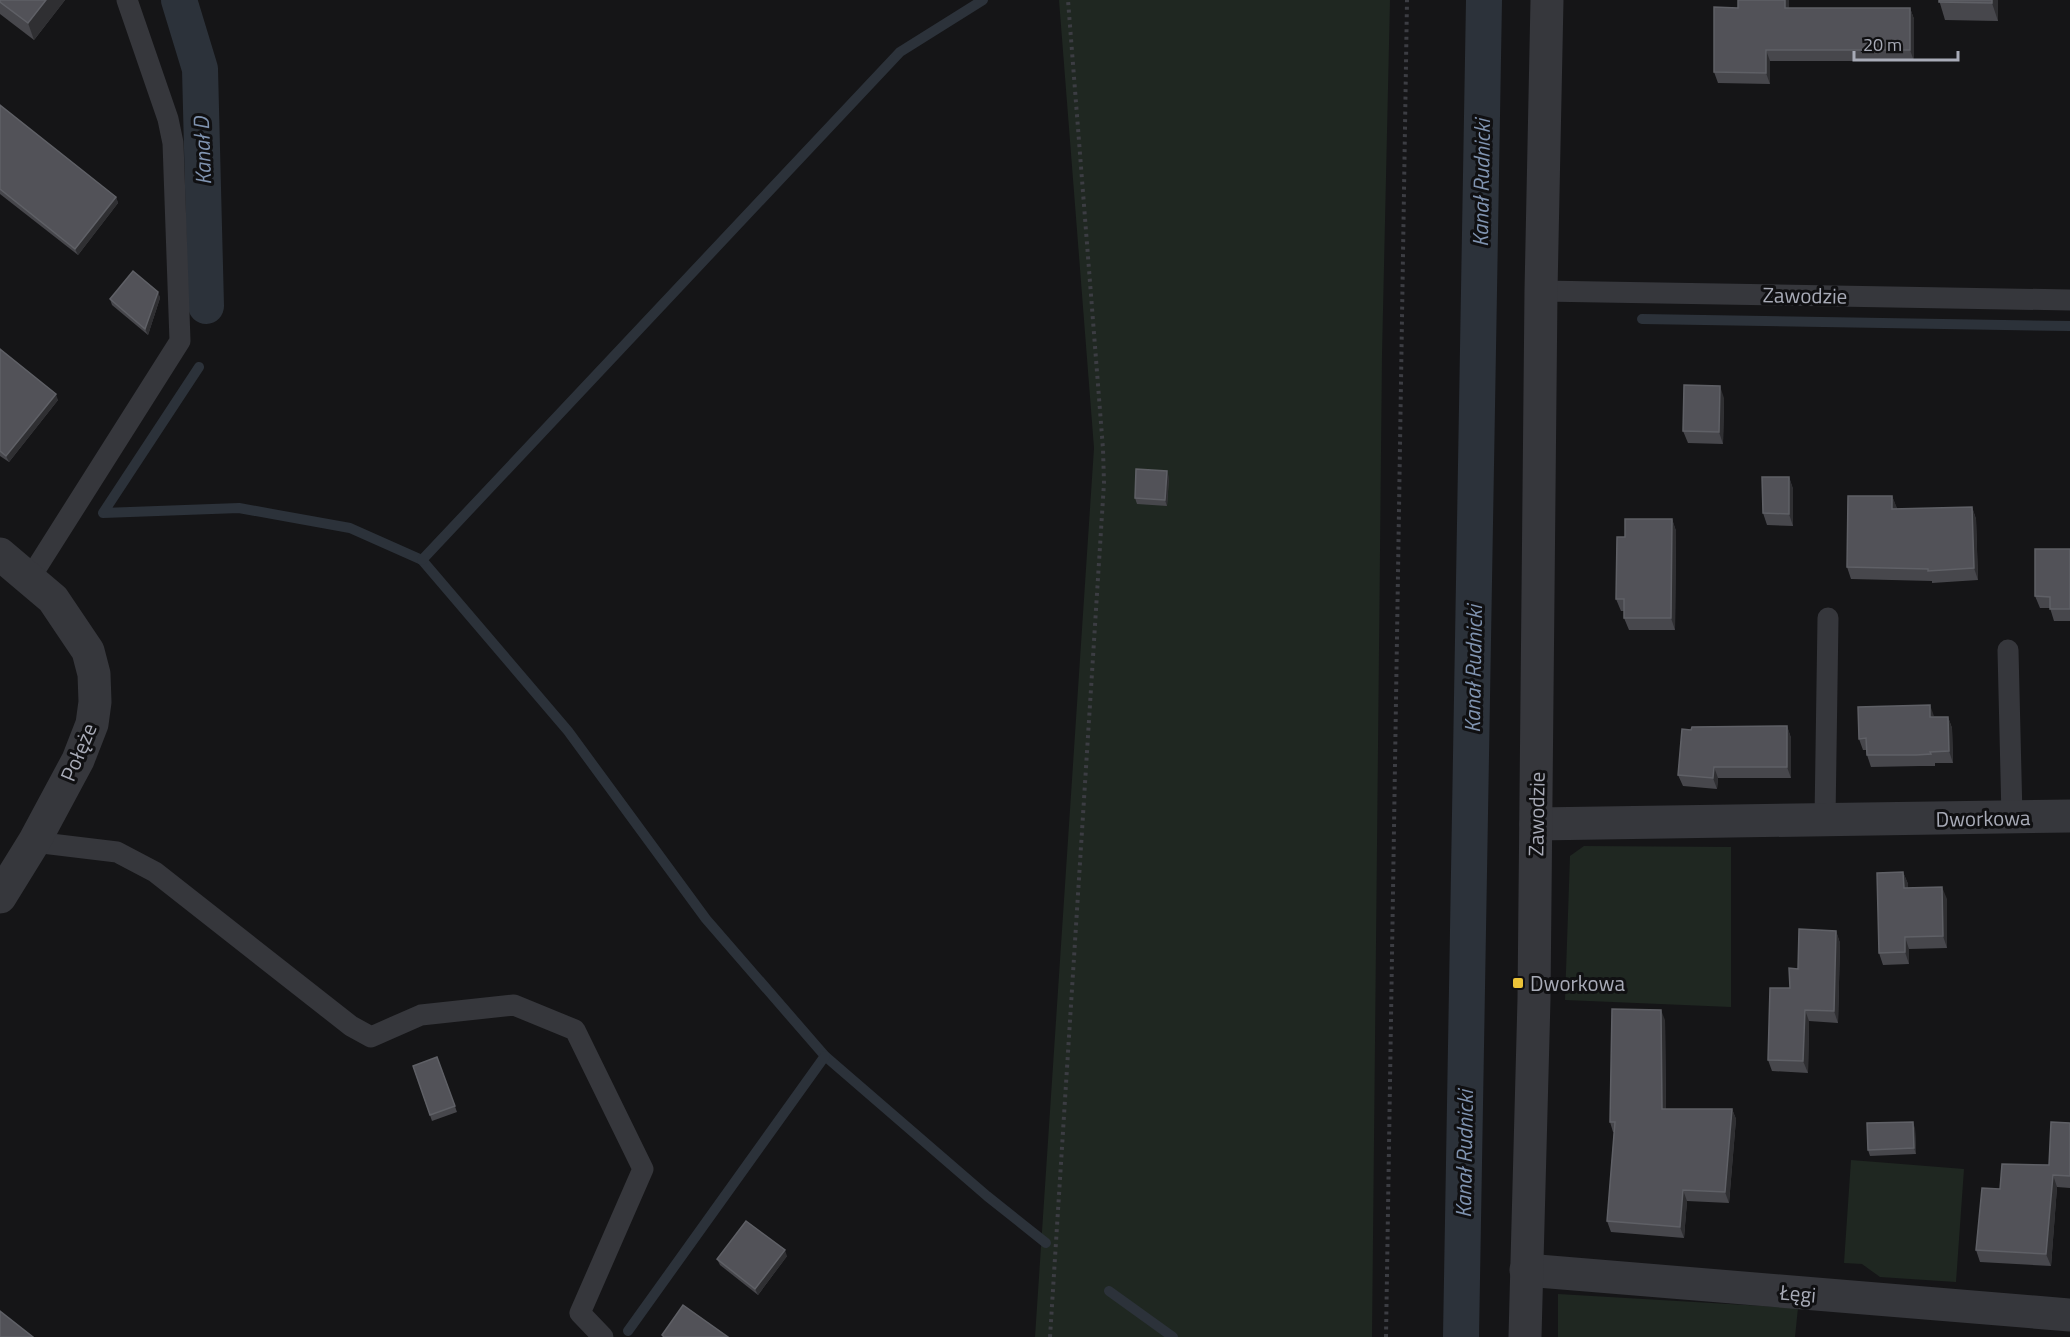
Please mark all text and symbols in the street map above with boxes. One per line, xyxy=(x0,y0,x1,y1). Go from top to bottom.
scale bar xyxy=(1854,24,1958,62)
text: 20 m xyxy=(1863,31,1902,58)
water label: Kanał D xyxy=(184,115,220,186)
water label: Kanał Rudnicki xyxy=(1463,116,1499,247)
street label: Zawodzie xyxy=(1762,278,1848,312)
water label: Kanał Rudnicki xyxy=(1455,602,1491,733)
street label: Połęże xyxy=(51,718,105,786)
street label: Zawodzie xyxy=(1519,771,1553,857)
street label: Dworkowa xyxy=(1935,801,2031,835)
place label: Dworkowa xyxy=(1530,967,1625,999)
marker: Dworkowa xyxy=(1511,976,1525,990)
water label: Kanał Rudnicki xyxy=(1446,1087,1482,1218)
street label: Łęgi xyxy=(1778,1275,1817,1311)

